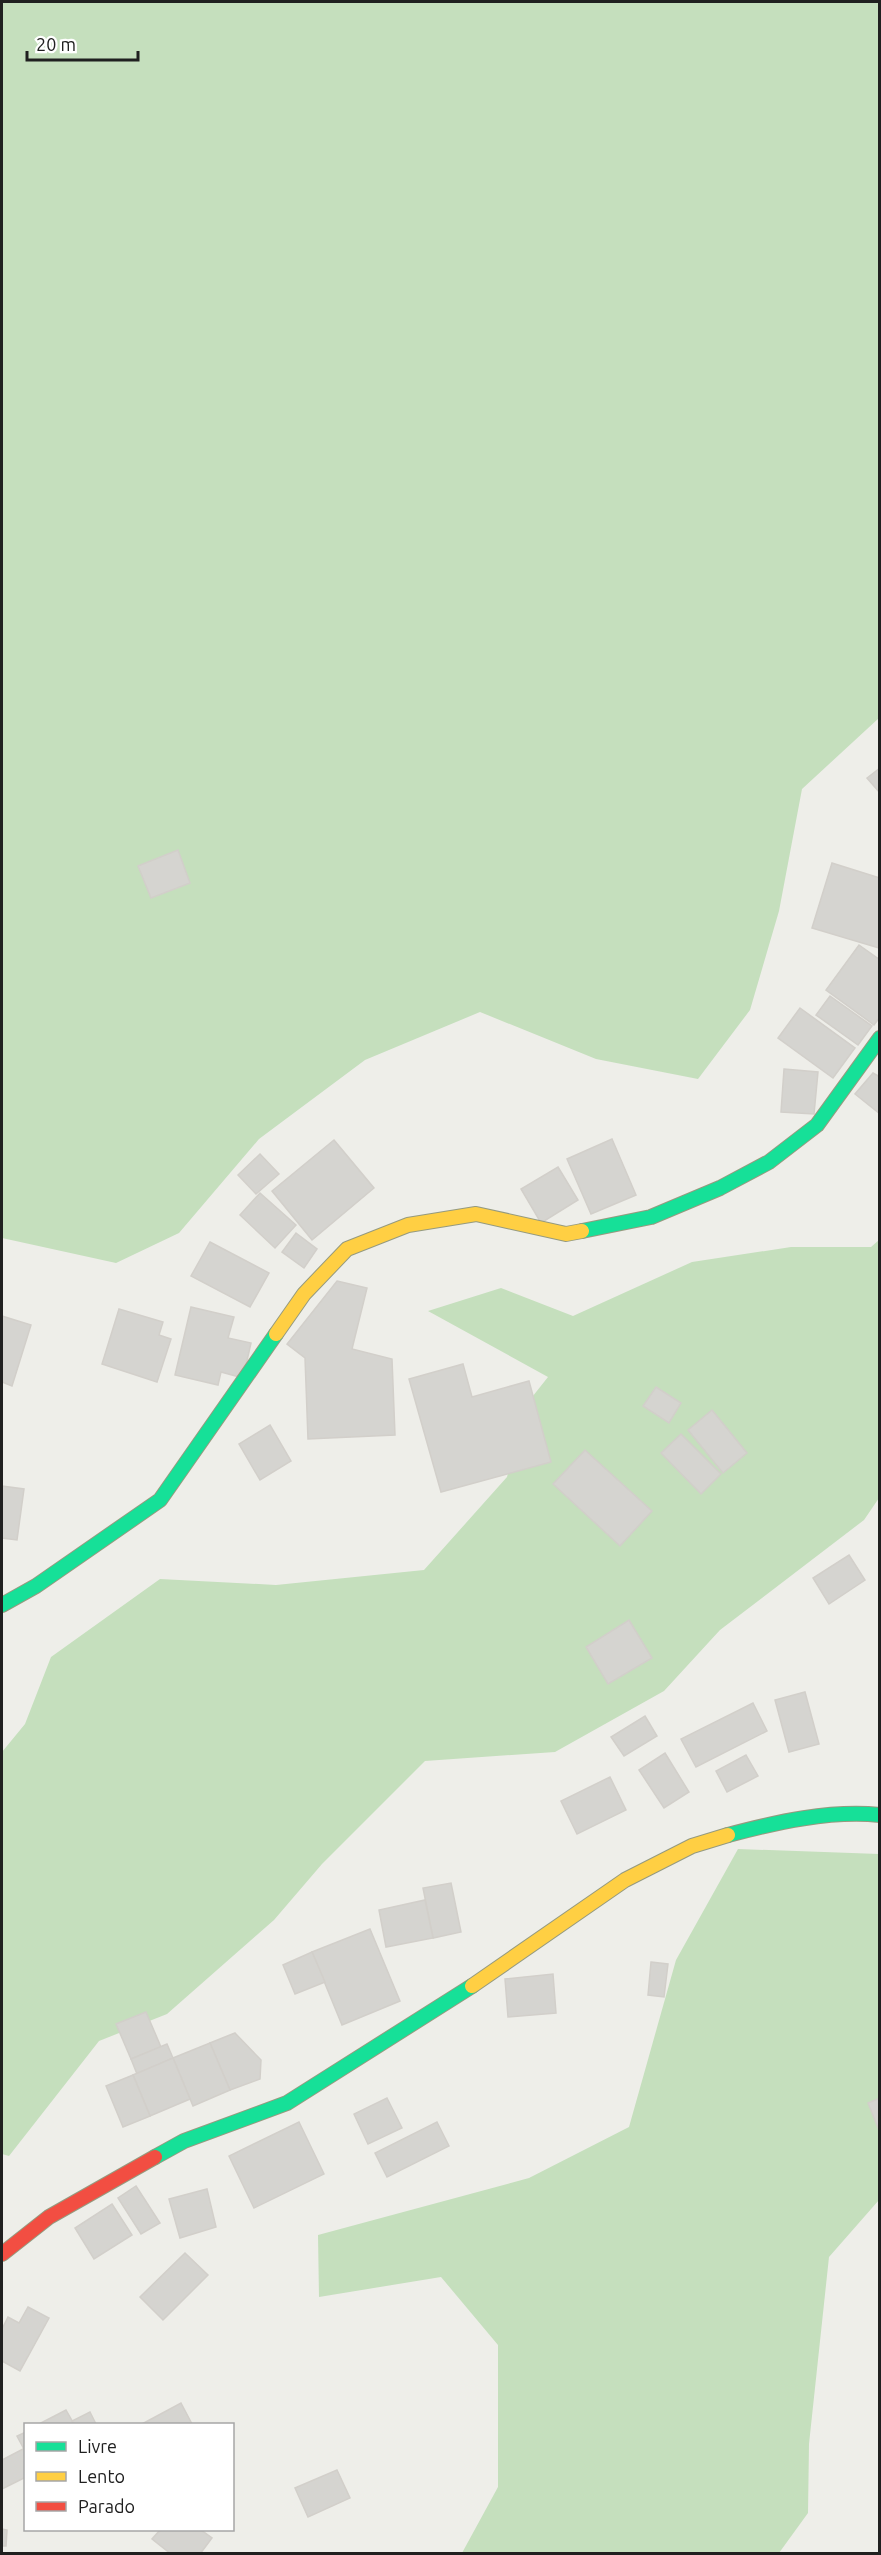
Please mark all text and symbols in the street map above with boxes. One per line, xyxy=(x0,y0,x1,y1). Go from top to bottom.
scale bar xyxy=(27,24,138,62)
text: 20 m xyxy=(36,34,76,54)
legend xyxy=(24,2423,234,2531)
text: Livre xyxy=(78,2436,117,2456)
text: Lento xyxy=(78,2466,125,2486)
text: Parado xyxy=(78,2496,135,2516)

